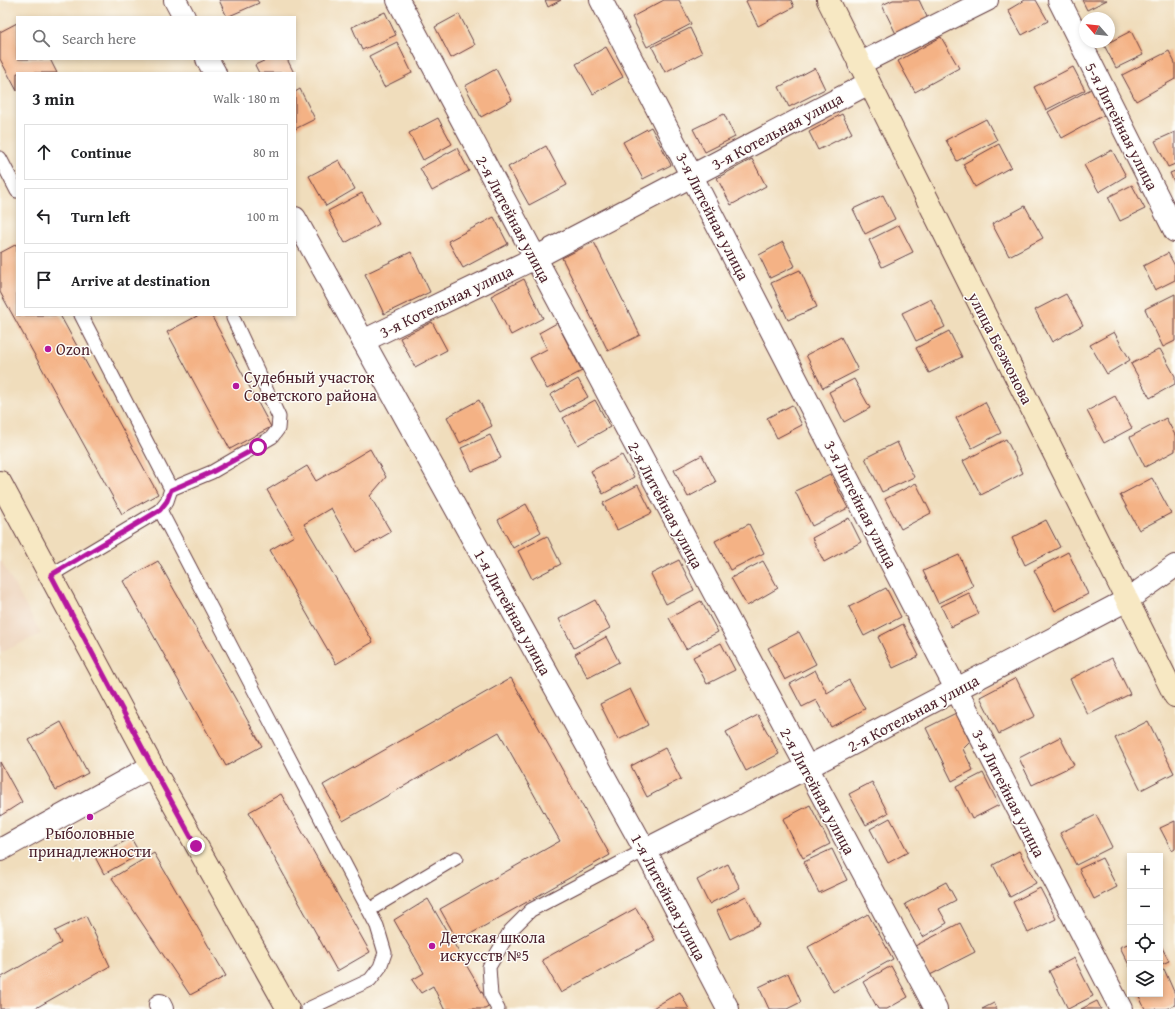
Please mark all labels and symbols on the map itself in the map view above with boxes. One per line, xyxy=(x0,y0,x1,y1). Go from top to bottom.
north arrow xyxy=(1079,12,1115,48)
street label: 5-я Литейная улица xyxy=(1079,58,1165,195)
street label: 3-я Котельная улица xyxy=(707,86,847,176)
street label: 3-я Литейная улица xyxy=(670,148,756,285)
street label: 2-я Литейная улица xyxy=(470,151,558,287)
street label: 3-я Котельная улица xyxy=(375,258,517,344)
street label: улица Безжонова xyxy=(962,287,1040,409)
place label: Ozon xyxy=(56,337,90,361)
marker: Ozon xyxy=(43,344,53,354)
place label: Судебный участок Советского района xyxy=(244,365,377,407)
marker: Судебный участок Советского района xyxy=(231,381,241,391)
street label: 3-я Литейная улица xyxy=(818,436,904,573)
street label: 2-я Литейная улица xyxy=(622,437,710,573)
route start xyxy=(249,438,267,456)
street label: 1-я Литейная улица xyxy=(468,545,558,680)
street label: 2-я Котельная улица xyxy=(843,668,983,758)
street label: 2-я Литейная улица xyxy=(774,723,862,859)
street label: 3-я Литейная улица xyxy=(966,725,1052,862)
marker: Рыболовные принадлежности xyxy=(85,812,95,822)
place label: Рыболовные принадлежности xyxy=(29,821,152,863)
street label: 1-я Литейная улица xyxy=(625,829,713,965)
route end xyxy=(187,837,205,855)
place label: Детская школа искусств №5 xyxy=(439,925,546,967)
marker: Детская школа искусств №5 xyxy=(427,941,437,951)

